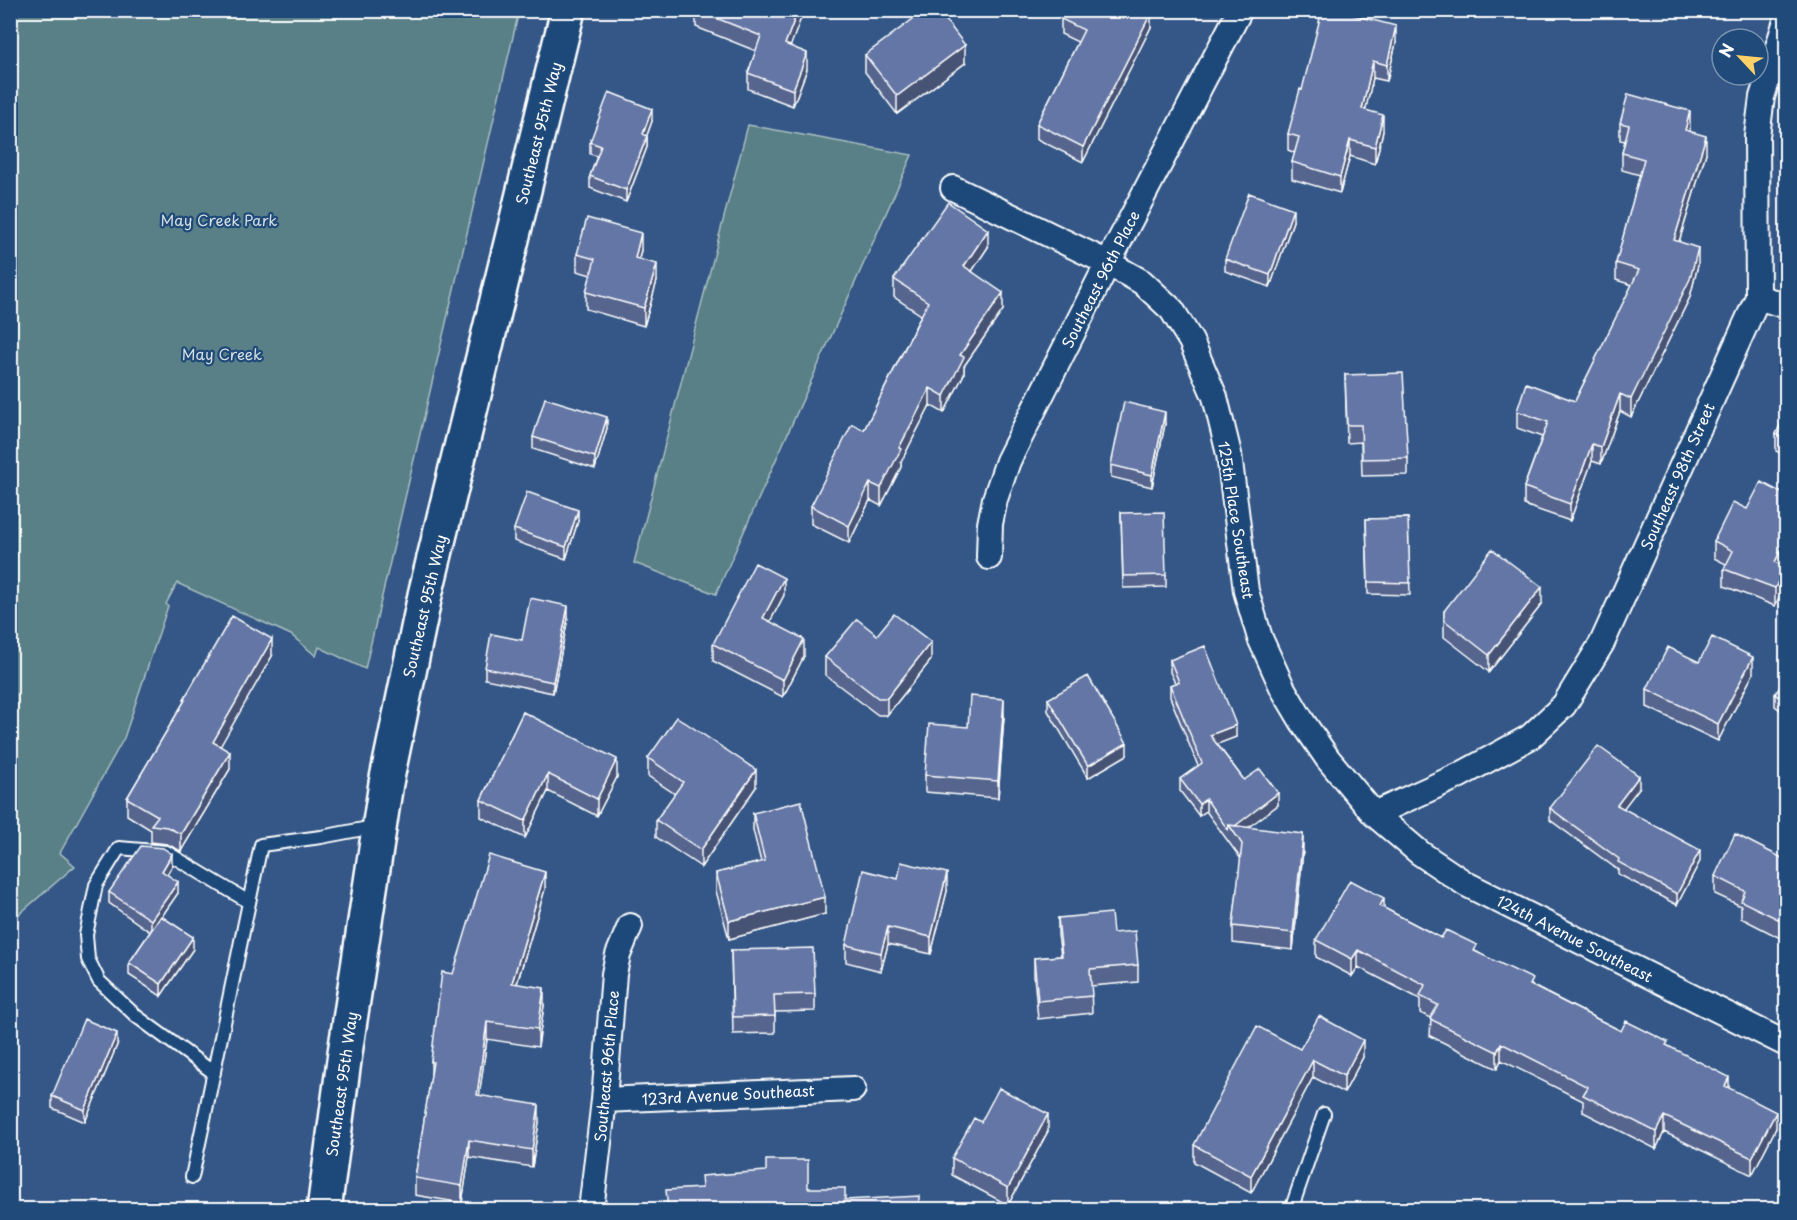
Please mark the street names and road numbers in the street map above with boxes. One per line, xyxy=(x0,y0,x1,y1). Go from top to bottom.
street label: Southeast 95th Way xyxy=(509,59,567,207)
street label: Southeast 96th Place xyxy=(1055,206,1145,352)
street label: Southeast 98th Street xyxy=(1634,399,1720,553)
street label: 125th Place Southeast xyxy=(1213,440,1261,600)
street label: Southeast 95th Way xyxy=(396,532,452,680)
street label: 124th Avenue Southeast xyxy=(1493,889,1657,987)
street label: Southeast 96th Place xyxy=(588,989,624,1143)
street label: Southeast 95th Way xyxy=(319,1010,363,1158)
street label: 123rd Avenue Southeast xyxy=(641,1078,815,1110)

